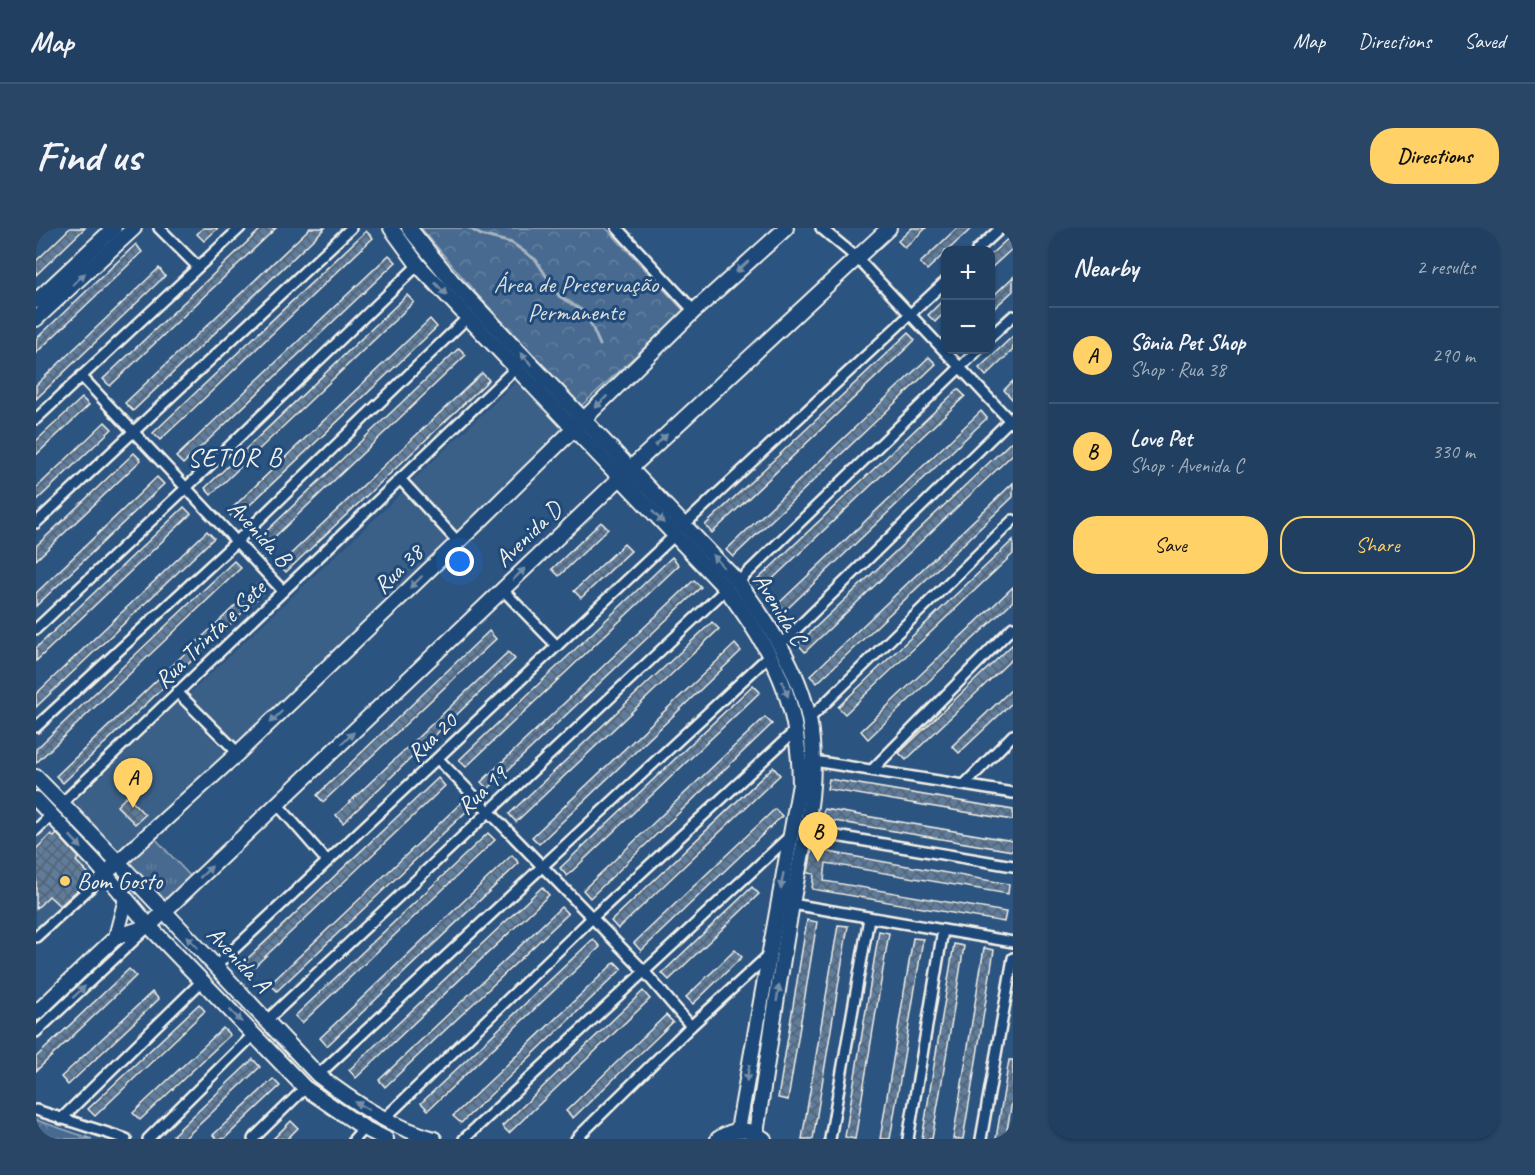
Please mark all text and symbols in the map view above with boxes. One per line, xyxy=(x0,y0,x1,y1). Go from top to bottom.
text: Map xyxy=(30,24,73,59)
text: Map xyxy=(1293,28,1325,54)
text: Directions xyxy=(1358,28,1431,54)
text: Saved xyxy=(1464,28,1505,54)
button: Directions xyxy=(1370,128,1499,184)
text: Find us xyxy=(36,130,141,183)
map controls xyxy=(941,246,995,354)
button: + xyxy=(941,246,995,300)
text: Nearby xyxy=(1073,251,1138,284)
text: 2 results xyxy=(1416,255,1475,280)
one-way arrow xyxy=(735,260,750,273)
park label: Área de Preservação Permanente xyxy=(494,269,660,327)
one-way arrow xyxy=(71,272,86,286)
one-way arrow xyxy=(434,282,448,297)
button: − xyxy=(941,300,995,354)
text: Sônia Pet Shop xyxy=(1130,329,1245,357)
text: A xyxy=(1087,343,1098,368)
text: 290 m xyxy=(1432,343,1475,368)
one-way arrow xyxy=(519,352,533,366)
text: Shop · Rua 38 xyxy=(1130,357,1226,382)
one-way arrow xyxy=(594,395,609,409)
text: Love Pet xyxy=(1130,425,1192,453)
one-way arrow xyxy=(653,434,668,447)
text: B xyxy=(1087,439,1098,464)
text: 330 m xyxy=(1432,439,1475,464)
district label: SETOR B xyxy=(188,441,282,474)
text: Shop · Avenida C xyxy=(1130,453,1244,478)
street label: Avenida B xyxy=(222,493,299,574)
street label: Avenida D xyxy=(488,493,569,573)
one-way arrow xyxy=(651,509,665,524)
button: Save xyxy=(1073,516,1268,574)
button: Share xyxy=(1280,516,1475,574)
street label: Rua 38 xyxy=(367,537,431,600)
your location xyxy=(445,547,474,576)
one-way arrow xyxy=(712,554,725,569)
one-way arrow xyxy=(511,567,526,581)
street label: Avenida C xyxy=(746,567,815,653)
street label: Rua Trinta e Sete xyxy=(148,572,274,695)
one-way arrow xyxy=(409,575,424,589)
one-way arrow xyxy=(781,680,790,698)
street label: Rua 20 xyxy=(401,705,465,768)
one-way arrow xyxy=(269,709,283,723)
one-way arrow xyxy=(340,731,355,745)
pin: A xyxy=(114,758,152,808)
street label: Rua 19 xyxy=(451,758,515,821)
pin: B xyxy=(798,812,838,862)
one-way arrow xyxy=(69,834,83,849)
one-way arrow xyxy=(199,865,214,879)
place label: Bom Gosto xyxy=(77,866,164,896)
one-way arrow xyxy=(777,871,786,890)
marker: Bom Gosto xyxy=(58,874,72,888)
street label: Avenida A xyxy=(201,919,278,999)
one-way arrow xyxy=(185,935,199,950)
one-way arrow xyxy=(774,983,783,1002)
one-way arrow xyxy=(71,985,86,999)
one-way arrow xyxy=(229,1008,243,1022)
one-way arrow xyxy=(743,1063,752,1082)
one-way arrow xyxy=(353,1101,370,1111)

